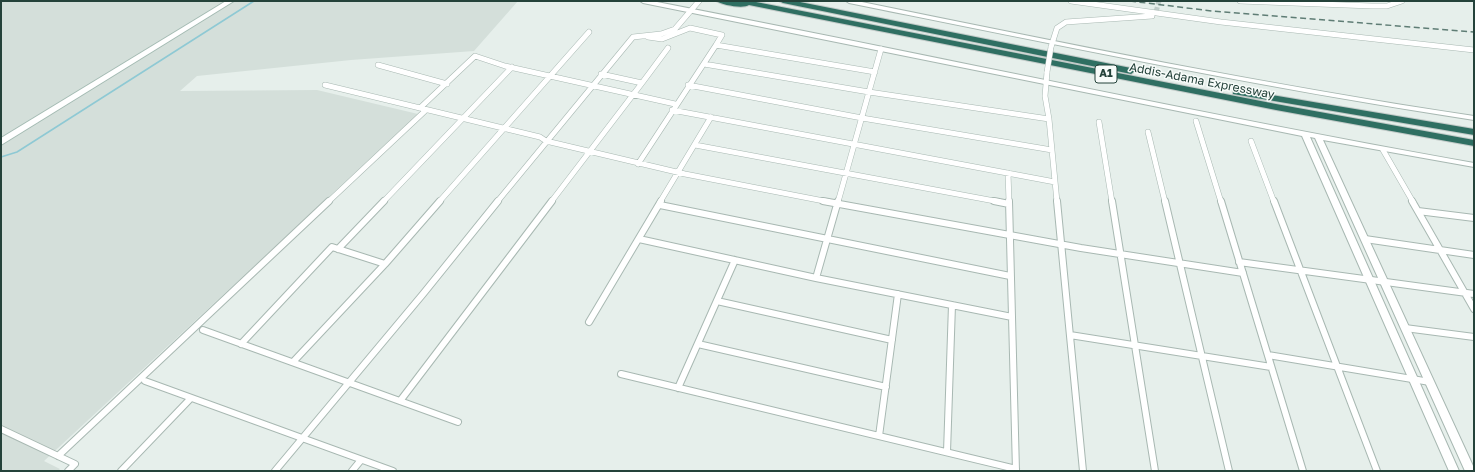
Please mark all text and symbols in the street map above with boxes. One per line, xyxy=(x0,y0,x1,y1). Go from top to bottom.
street label: Addis-Adama Expressway xyxy=(1128,60,1276,102)
road number: A1 xyxy=(1095,65,1117,83)

